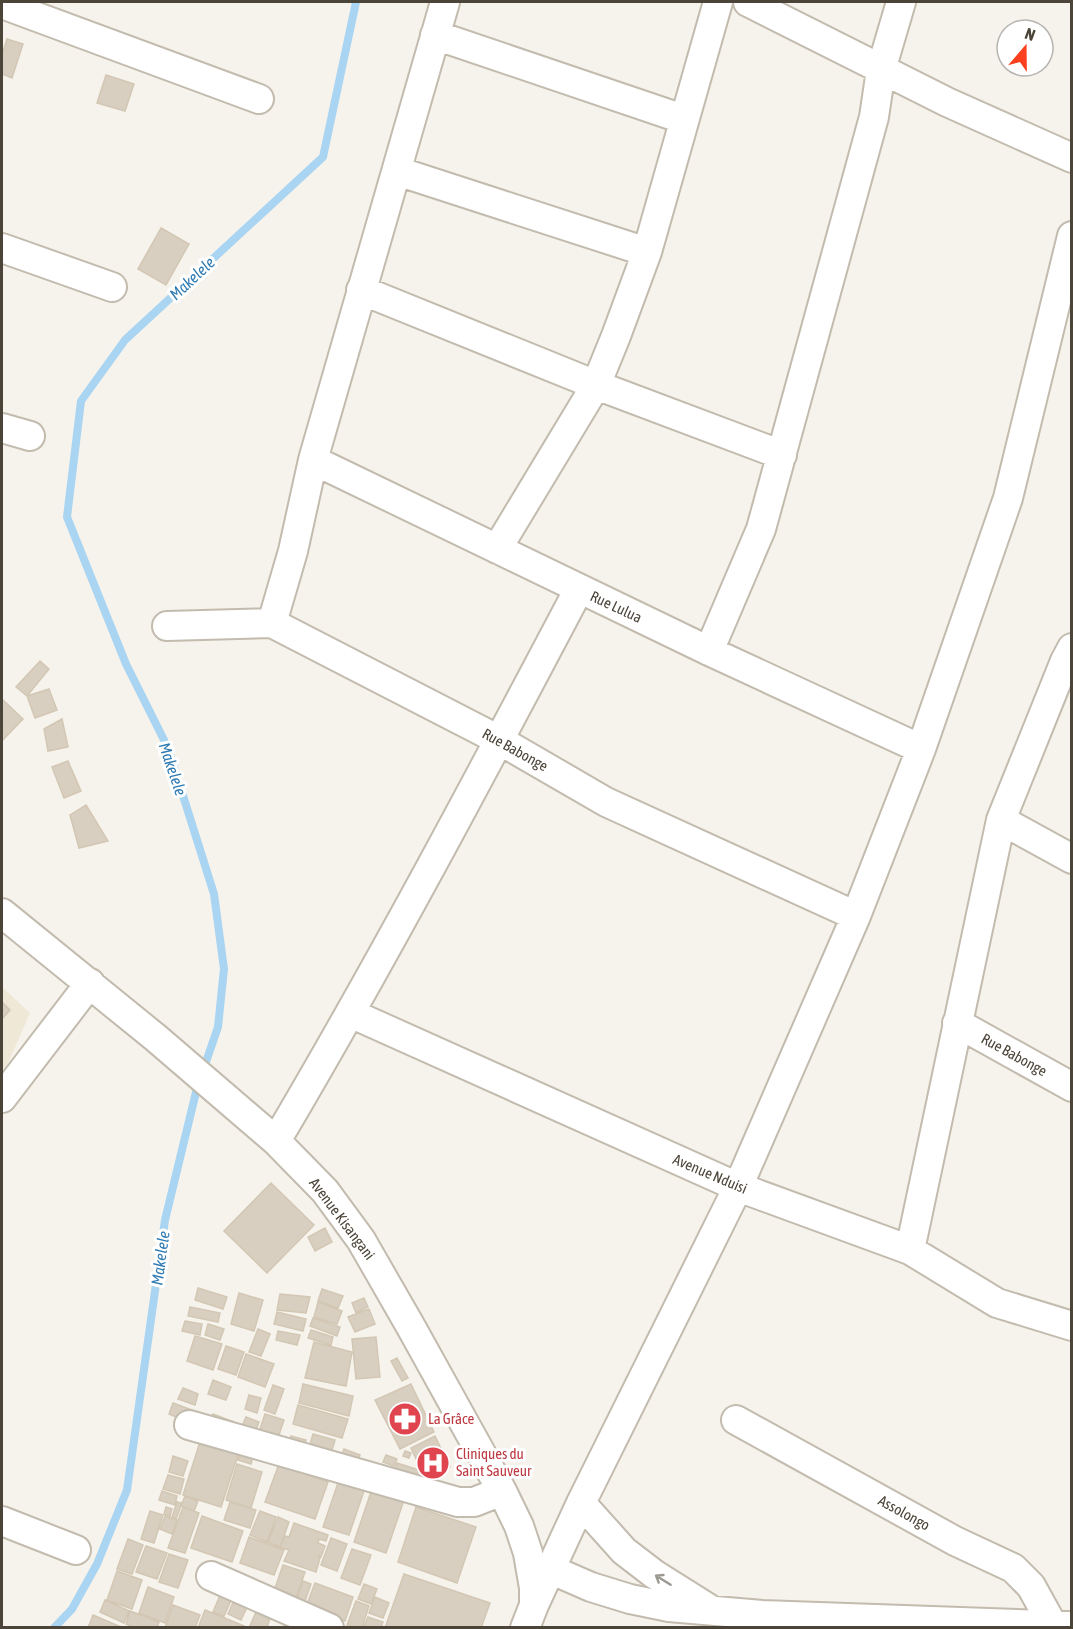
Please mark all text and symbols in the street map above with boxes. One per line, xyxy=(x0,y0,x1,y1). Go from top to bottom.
north arrow xyxy=(995,18,1055,78)
text: N xyxy=(1023,24,1038,44)
water label: Makelele xyxy=(166,253,218,303)
street label: Rue Lulua xyxy=(588,587,645,626)
street label: Rue Babonge xyxy=(480,725,551,775)
water label: Makelele xyxy=(156,740,190,798)
street label: Rue Babonge xyxy=(979,1030,1050,1080)
street label: Avenue Nduisi xyxy=(671,1150,750,1197)
street label: Avenue Kisangani xyxy=(306,1175,379,1263)
water label: Makelele xyxy=(147,1230,173,1286)
pharmacy icon: La Grâce xyxy=(387,1401,423,1437)
place label: La Grâce xyxy=(428,1410,474,1427)
hospital icon: Cliniques du Saint Sauveur xyxy=(415,1445,451,1481)
place label: Cliniques du Saint Sauveur xyxy=(456,1445,532,1479)
street label: Assolongo xyxy=(875,1491,933,1534)
one-way arrow xyxy=(655,1573,672,1585)

